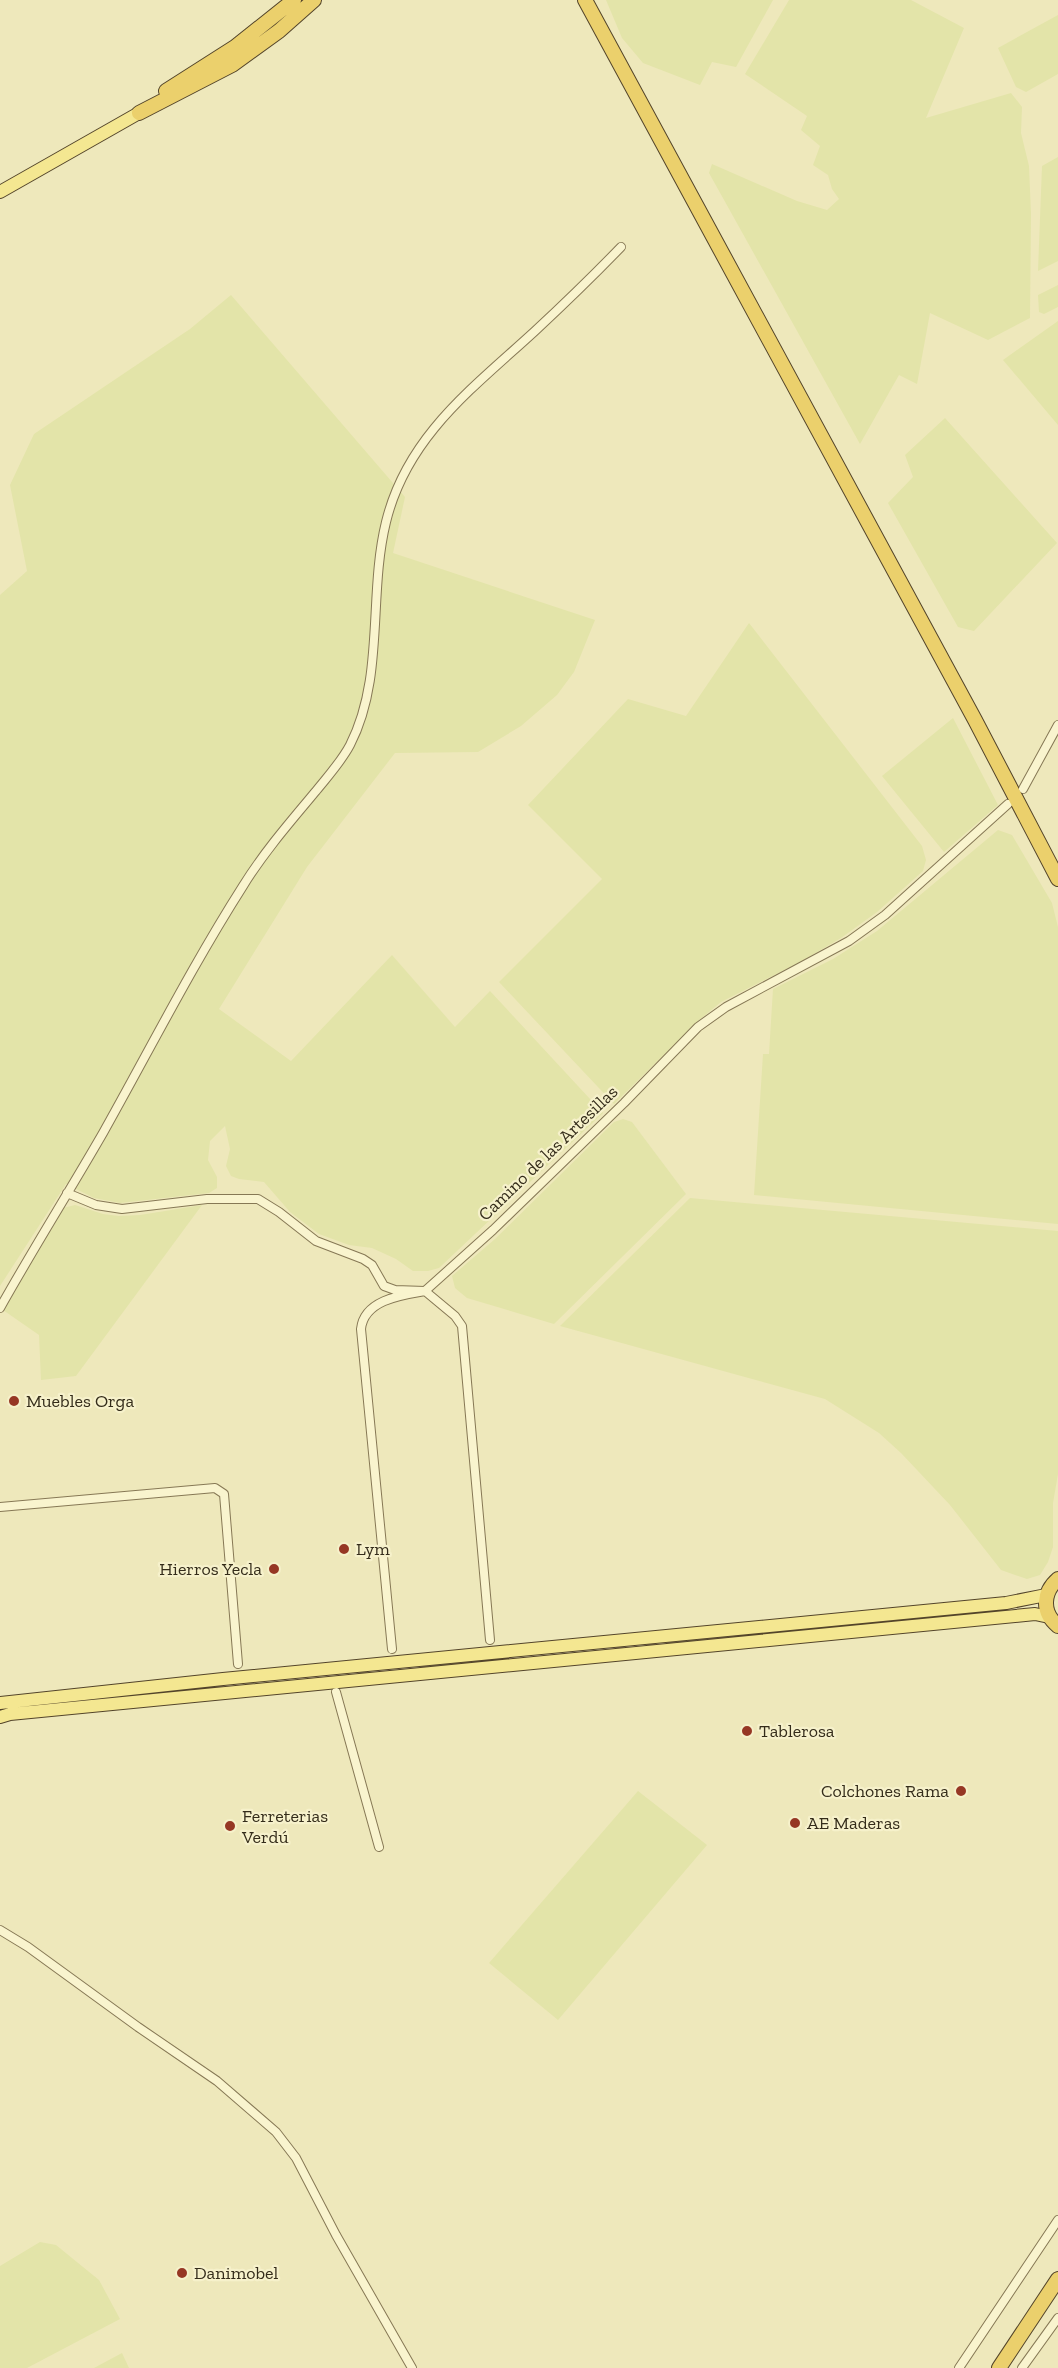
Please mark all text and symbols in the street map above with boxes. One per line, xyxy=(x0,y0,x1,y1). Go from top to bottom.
street label: Camino de las Artesillas xyxy=(474,1081,622,1225)
place label: Muebles Orga xyxy=(26,1390,134,1412)
marker: Muebles Orga xyxy=(7,1394,21,1408)
place label: Lym xyxy=(356,1538,390,1560)
marker: Lym xyxy=(337,1542,351,1556)
place label: Hierros Yecla xyxy=(159,1558,262,1580)
marker: Hierros Yecla xyxy=(267,1562,281,1576)
place label: Tablerosa xyxy=(759,1720,835,1742)
marker: Tablerosa xyxy=(740,1724,754,1738)
place label: Colchones Rama xyxy=(821,1780,949,1802)
marker: Colchones Rama xyxy=(954,1784,968,1798)
place label: Ferreterias Verdú xyxy=(241,1805,328,1848)
place label: AE Maderas xyxy=(807,1812,900,1834)
marker: AE Maderas xyxy=(788,1816,802,1830)
marker: Ferreterias Verdú xyxy=(223,1819,237,1833)
place label: Danimobel xyxy=(194,2262,278,2284)
marker: Danimobel xyxy=(175,2266,189,2280)

